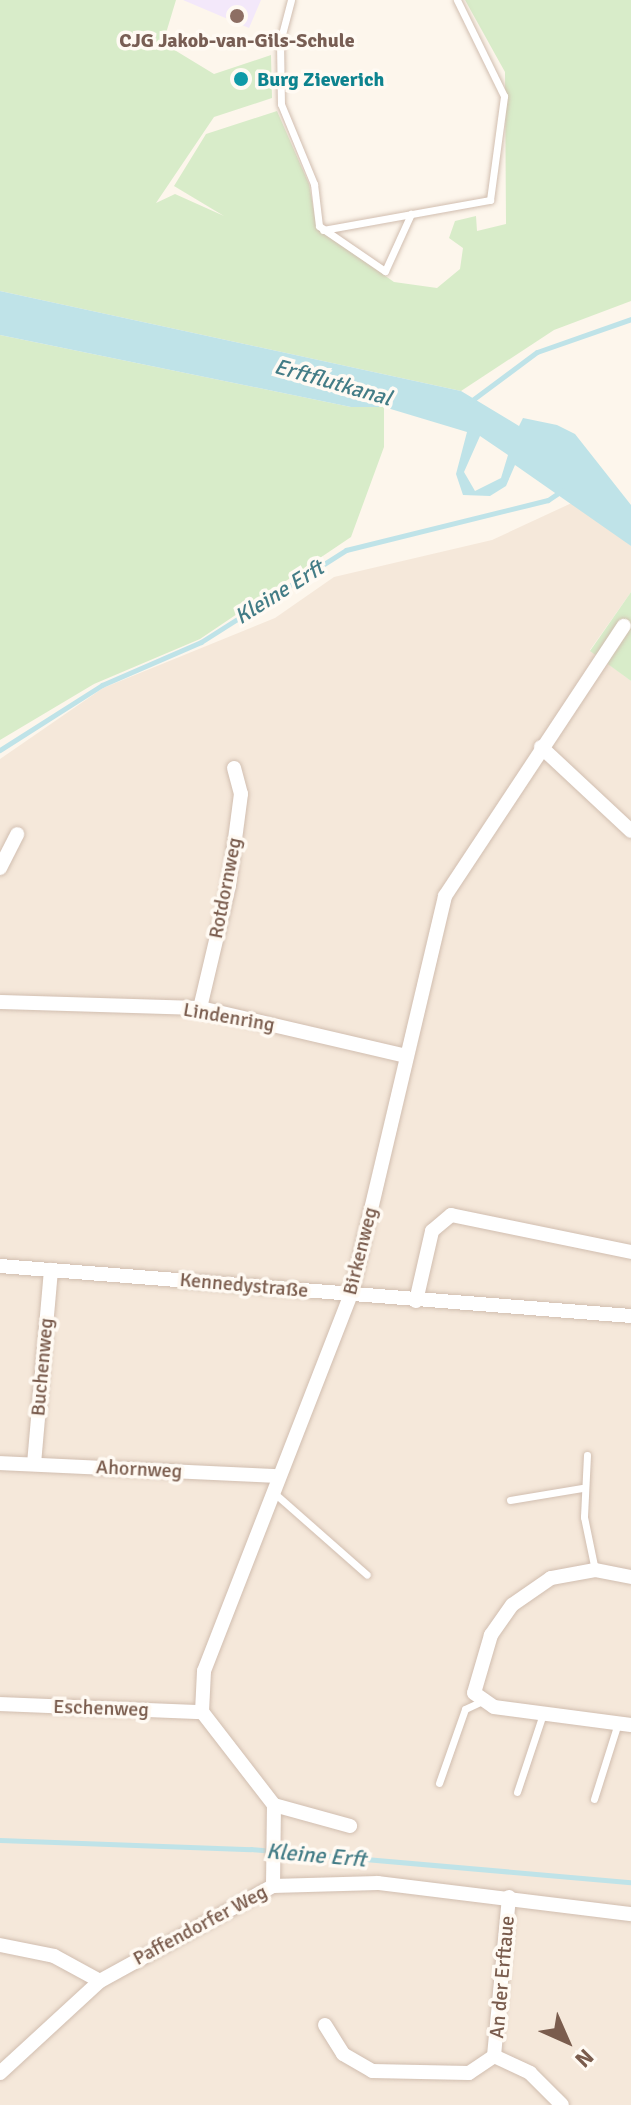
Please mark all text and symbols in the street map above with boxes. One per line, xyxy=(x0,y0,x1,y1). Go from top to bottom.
marker: CJG Jakob-van-Gils-Schule xyxy=(228,7,246,25)
place label: CJG Jakob-van-Gils-Schule xyxy=(119,28,355,52)
place label: Burg Zieverich xyxy=(257,67,384,91)
marker: Burg Zieverich xyxy=(232,70,250,88)
water label: Erftflutkanal xyxy=(271,353,395,411)
water label: Kleine Erft xyxy=(230,554,328,630)
street label: Rotdornweg xyxy=(203,835,247,941)
street label: Lindenring xyxy=(181,997,277,1037)
street label: Birkenweg xyxy=(337,1204,383,1298)
street label: Kennedystraße xyxy=(179,1267,309,1303)
street label: Buchenweg xyxy=(26,1317,58,1417)
street label: Ahornweg xyxy=(95,1455,183,1483)
street label: Eschenweg xyxy=(53,1694,149,1722)
water label: Kleine Erft xyxy=(265,1838,367,1872)
street label: Paffendorfer Weg xyxy=(129,1880,271,1970)
street label: An der Erftaue xyxy=(485,1915,519,2039)
north arrow xyxy=(527,2001,607,2081)
text: N xyxy=(569,2043,599,2073)

